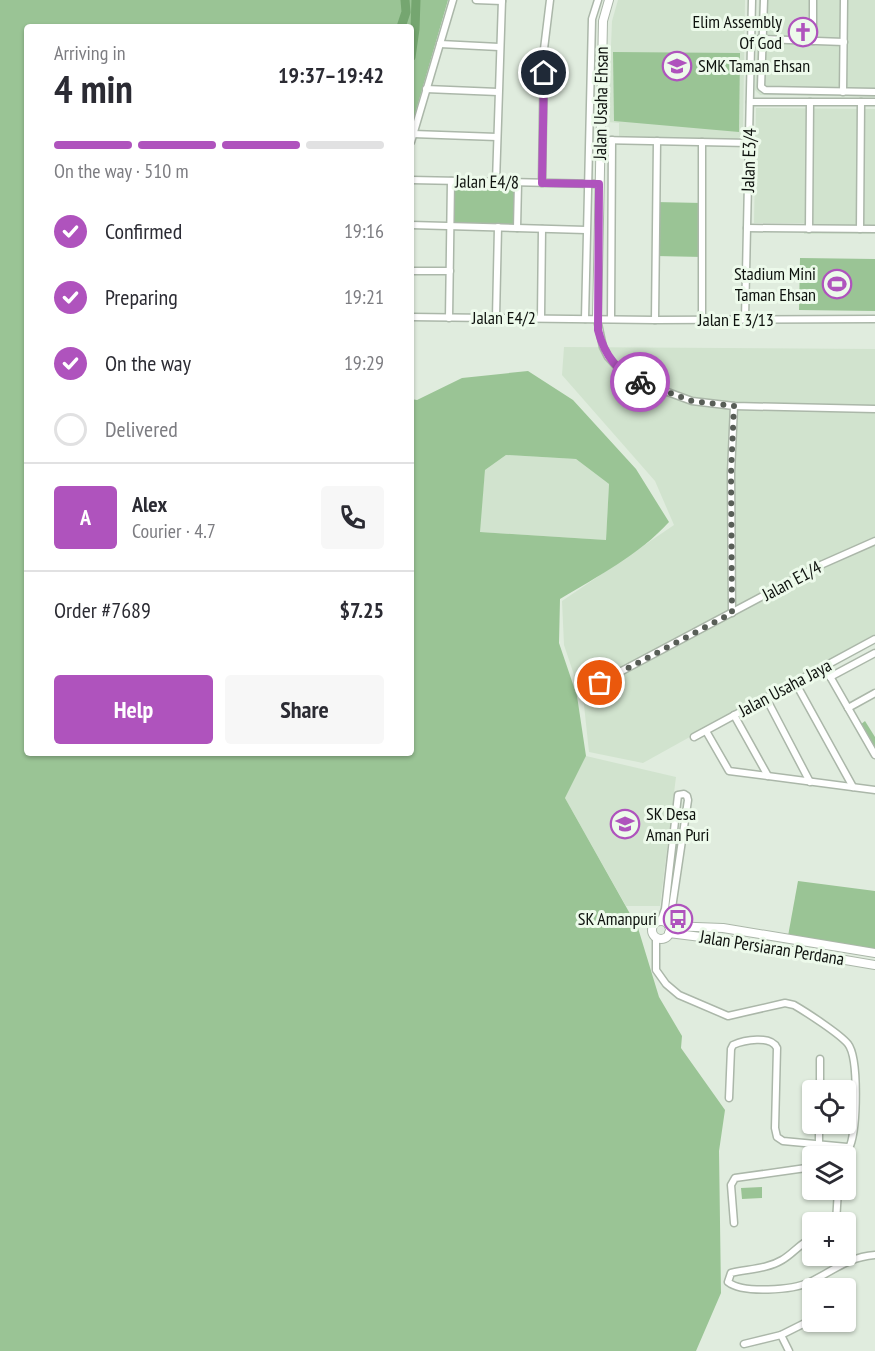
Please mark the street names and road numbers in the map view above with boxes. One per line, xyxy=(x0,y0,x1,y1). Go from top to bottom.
street label: Jalan Usaha Ehsan xyxy=(588,46,613,161)
street label: Jalan E3/4 xyxy=(736,128,761,193)
street label: Jalan E4/8 xyxy=(454,169,519,194)
street label: Jalan E4/2 xyxy=(471,306,536,329)
street label: Jalan E 3/13 xyxy=(697,308,774,331)
street label: Jalan E1/4 xyxy=(757,555,825,606)
street label: Jalan Usaha Jaya xyxy=(734,654,835,722)
street label: Jalan Persiaran Perdana xyxy=(697,925,846,970)

